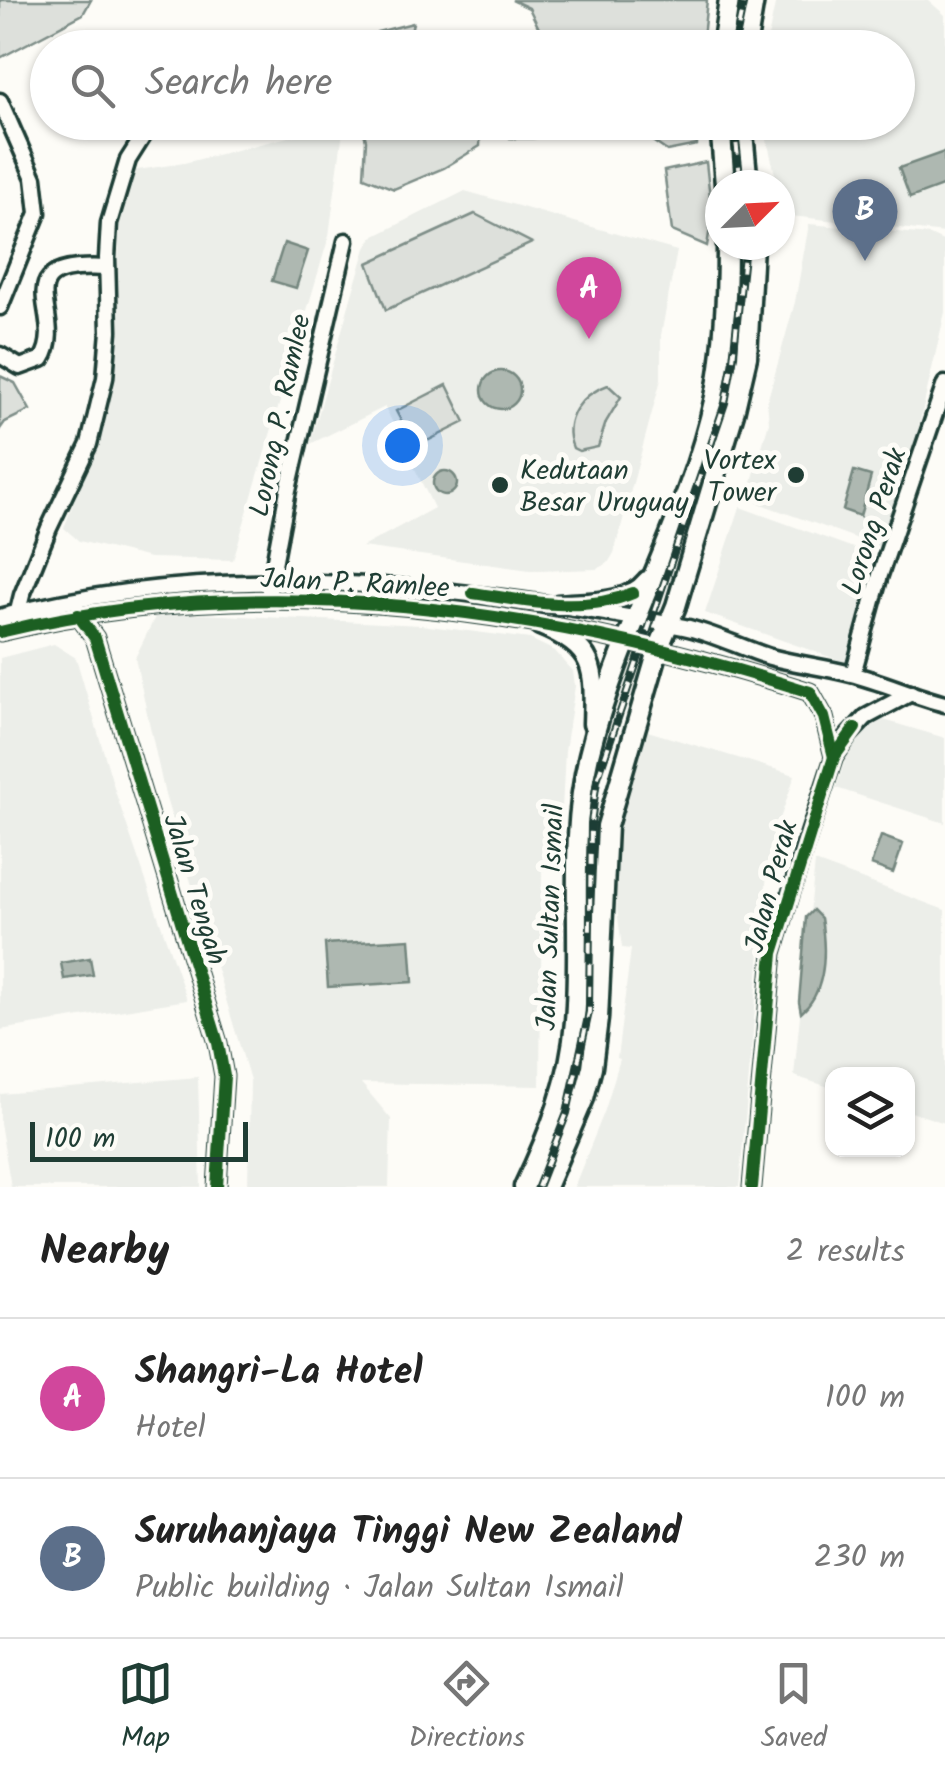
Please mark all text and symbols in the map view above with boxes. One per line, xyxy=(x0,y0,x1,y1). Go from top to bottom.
search box xyxy=(30,30,915,140)
text: Search here xyxy=(145,55,332,115)
icon: search xyxy=(65,58,120,113)
north arrow xyxy=(705,170,795,260)
pin: B xyxy=(832,178,898,261)
pin: A xyxy=(556,256,622,339)
street label: Lorong P. Ramlee xyxy=(238,310,325,521)
your location xyxy=(377,420,428,471)
place label: Vortex Tower xyxy=(704,439,778,516)
street label: Lorong Perak xyxy=(830,441,921,601)
place label: Kedutaan Besar Uruguay xyxy=(520,449,689,526)
marker: Vortex Tower xyxy=(785,464,807,486)
marker: Kedutaan Besar Uruguay xyxy=(489,474,511,496)
street label: Jalan P. Ramlee xyxy=(259,557,451,612)
street label: Jalan Sultan Ismail xyxy=(525,803,578,1031)
street label: Jalan Tengah xyxy=(149,808,238,971)
street label: Jalan Perak xyxy=(733,814,812,958)
map controls xyxy=(825,1067,915,1157)
button: layers xyxy=(825,1067,915,1157)
scale bar xyxy=(30,1117,248,1162)
text: 100 m xyxy=(45,1117,115,1162)
text: Nearby xyxy=(40,1219,169,1286)
text: 2 results xyxy=(786,1227,905,1278)
text: Shangri-La Hotel xyxy=(135,1343,423,1403)
text: A xyxy=(62,1373,83,1424)
text: 100 m xyxy=(825,1373,905,1424)
text: Hotel xyxy=(135,1403,206,1454)
text: Suruhanjaya Tinggi New Zealand xyxy=(135,1503,682,1563)
text: B xyxy=(63,1533,82,1584)
text: 230 m xyxy=(814,1533,905,1584)
text: Public building · Jalan Sultan Ismail xyxy=(135,1563,624,1614)
tab: Map xyxy=(118,1656,173,1761)
tab: Directions xyxy=(409,1656,525,1761)
tab: Saved xyxy=(761,1656,827,1761)

